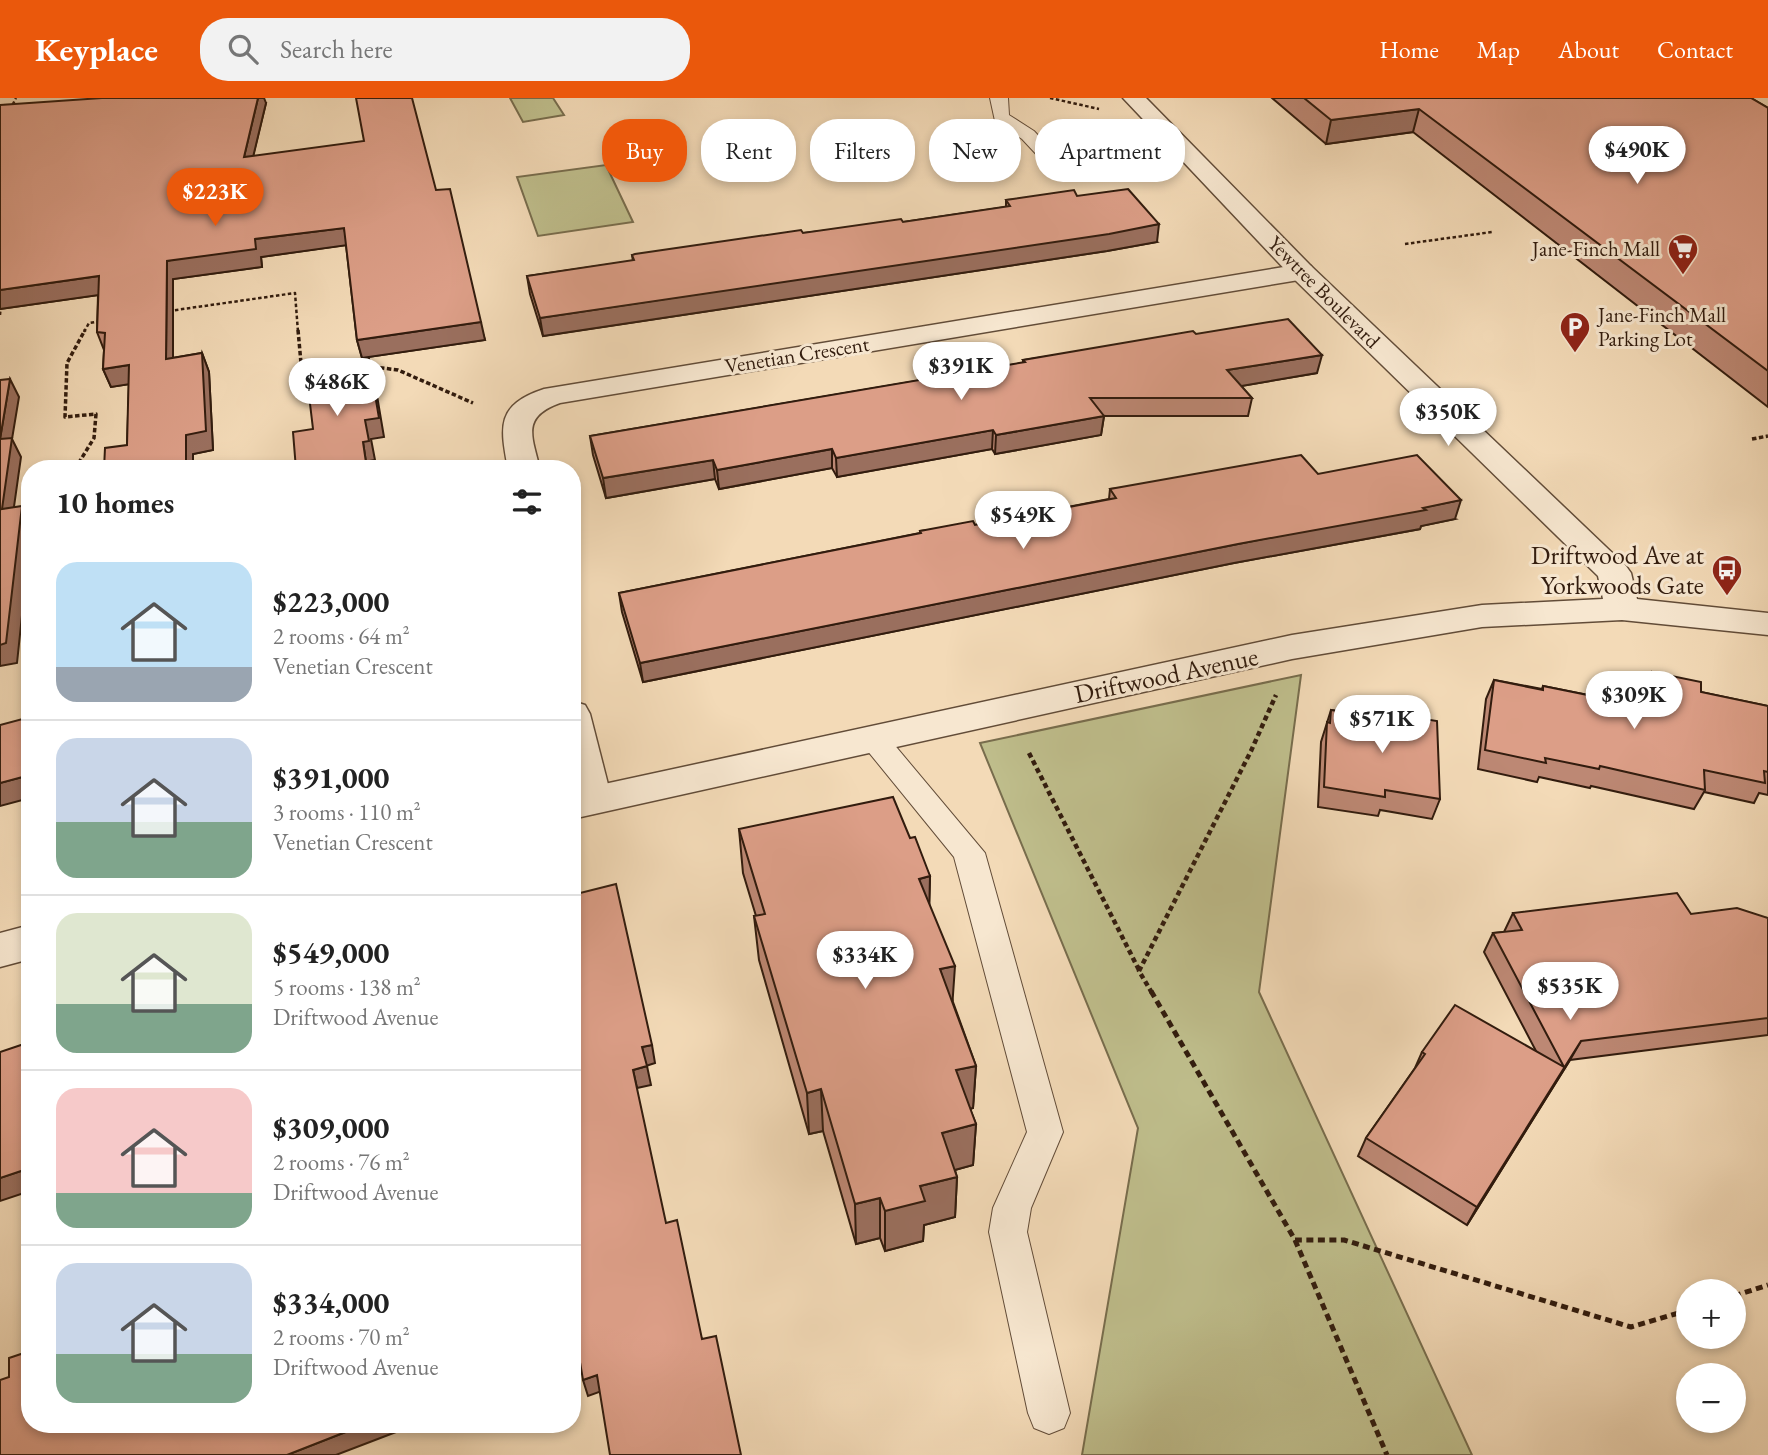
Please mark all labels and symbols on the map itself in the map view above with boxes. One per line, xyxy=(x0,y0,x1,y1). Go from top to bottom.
pin: $490K xyxy=(1588,126,1686,186)
pin: $223K xyxy=(166,169,264,228)
street label: Yewtree Boulevard xyxy=(1262,230,1387,354)
supermarket icon: Jane-Finch Mall xyxy=(1666,232,1700,276)
place label: Jane-Finch Mall xyxy=(1530,235,1660,262)
place label: Jane-Finch Mall Parking Lot xyxy=(1596,301,1726,352)
parking icon: Jane-Finch Mall Parking Lot xyxy=(1558,310,1592,354)
street label: Venetian Crescent xyxy=(723,330,871,379)
pin: $391K xyxy=(912,342,1010,402)
pin: $486K xyxy=(288,358,386,418)
pin: $350K xyxy=(1399,388,1497,448)
pin: $549K xyxy=(974,491,1072,551)
place label: Driftwood Ave at Yorkwoods Gate xyxy=(1531,538,1704,602)
bus stop icon: Driftwood Ave at Yorkwoods Gate xyxy=(1710,553,1744,597)
street label: Driftwood Avenue xyxy=(1071,639,1261,711)
pin: $309K xyxy=(1585,672,1683,731)
pin: $571K xyxy=(1333,696,1431,755)
pin: $334K xyxy=(816,932,914,991)
pin: $535K xyxy=(1521,962,1619,1022)

